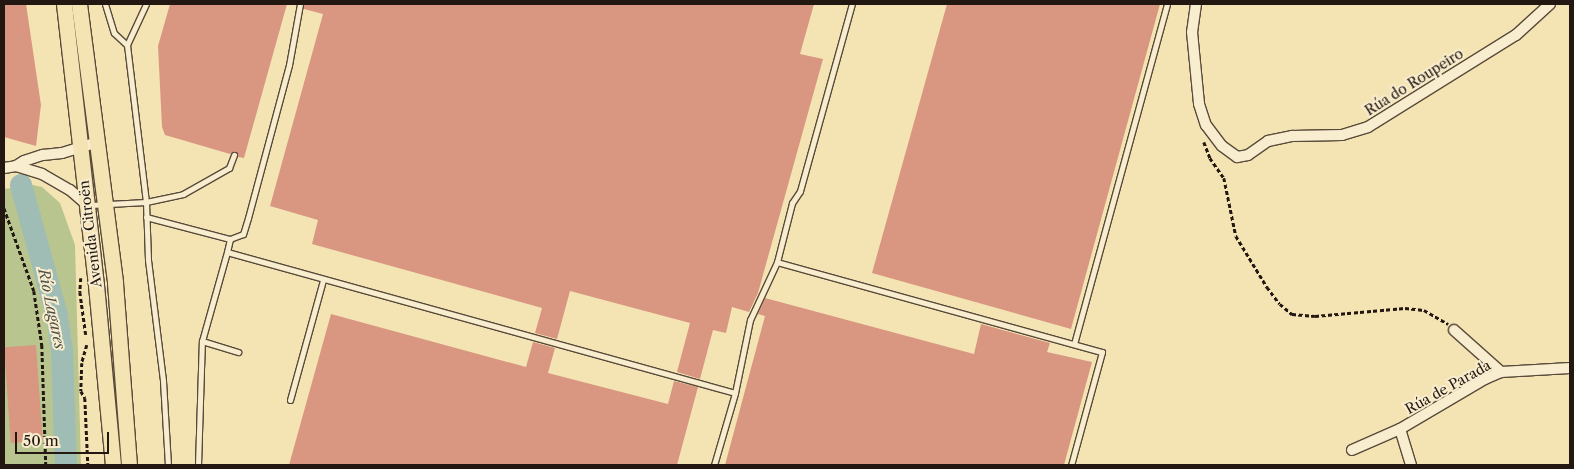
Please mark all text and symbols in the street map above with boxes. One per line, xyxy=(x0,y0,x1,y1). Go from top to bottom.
street label: Rúa do Roupeiro xyxy=(1362,45,1466,119)
street label: Avenida Citroën xyxy=(75,179,105,289)
water label: Río Lagares xyxy=(35,267,69,351)
street label: Rúa de Parada xyxy=(1402,357,1494,417)
scale bar xyxy=(18,422,111,454)
text: 50 m xyxy=(23,431,59,450)

